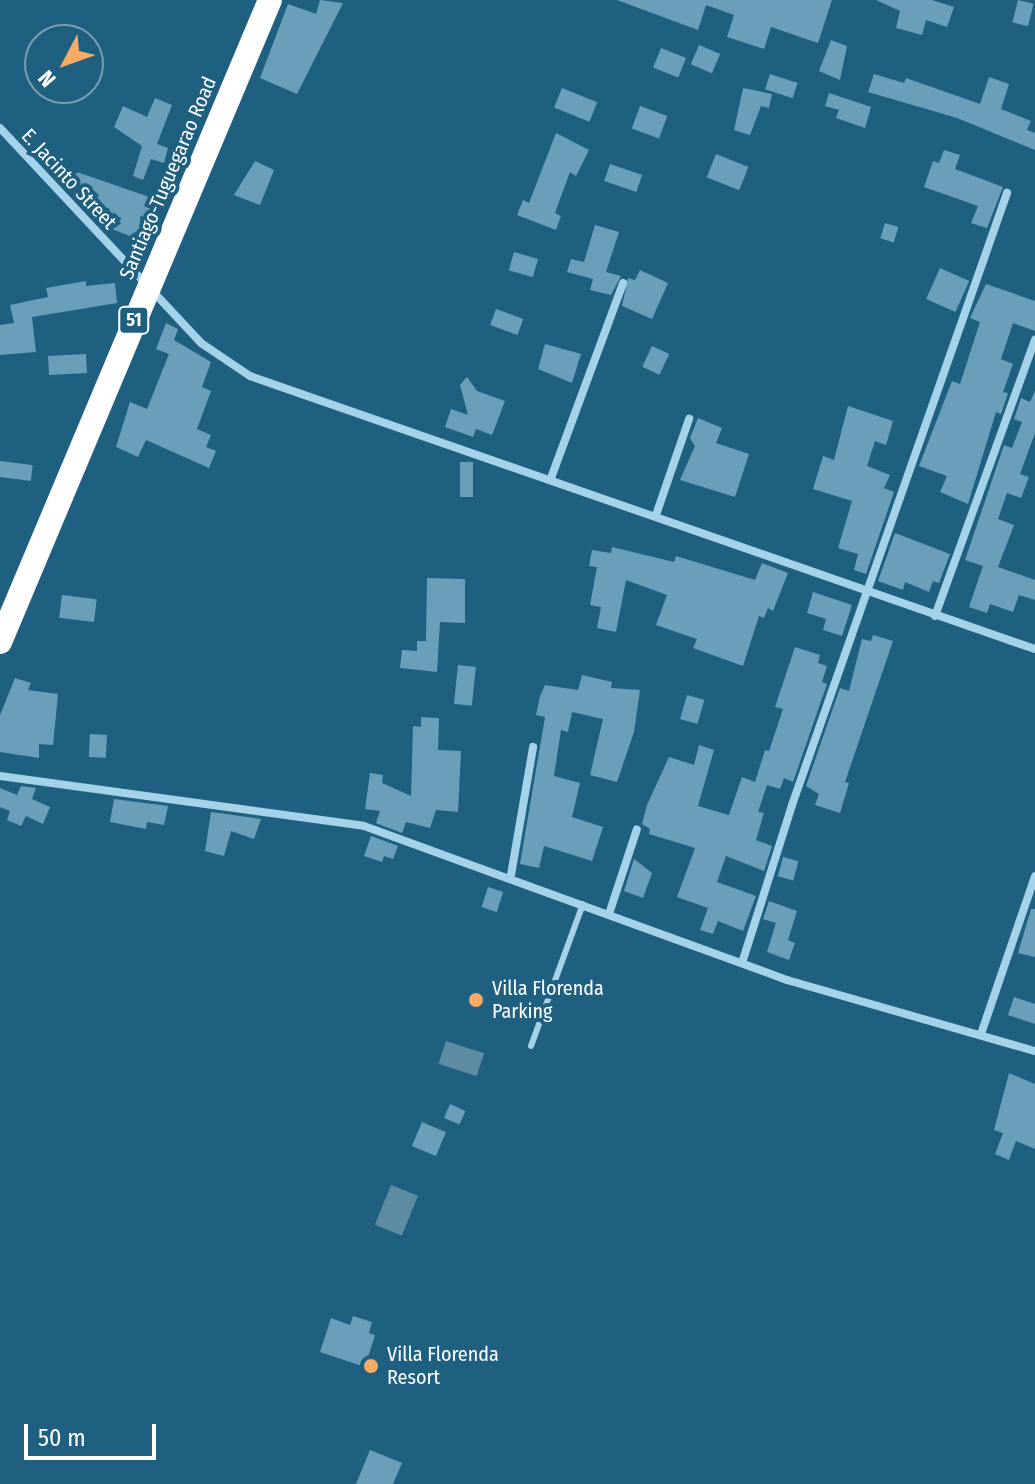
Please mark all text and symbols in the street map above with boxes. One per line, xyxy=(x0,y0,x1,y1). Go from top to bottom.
north arrow xyxy=(24,24,104,104)
text: N xyxy=(33,65,62,93)
street label: Santiago-Tuguegarao Road xyxy=(114,73,222,283)
street label: E. Jacinto Street xyxy=(16,124,122,234)
road number: 51 xyxy=(118,306,150,334)
place label: Villa Florenda Parking xyxy=(492,976,604,1023)
marker: Villa Florenda Parking xyxy=(467,991,485,1009)
place label: Villa Florenda Resort xyxy=(387,1342,499,1389)
marker: Villa Florenda Resort xyxy=(362,1357,380,1375)
scale bar xyxy=(28,1408,160,1458)
text: 50 m xyxy=(38,1424,86,1452)

